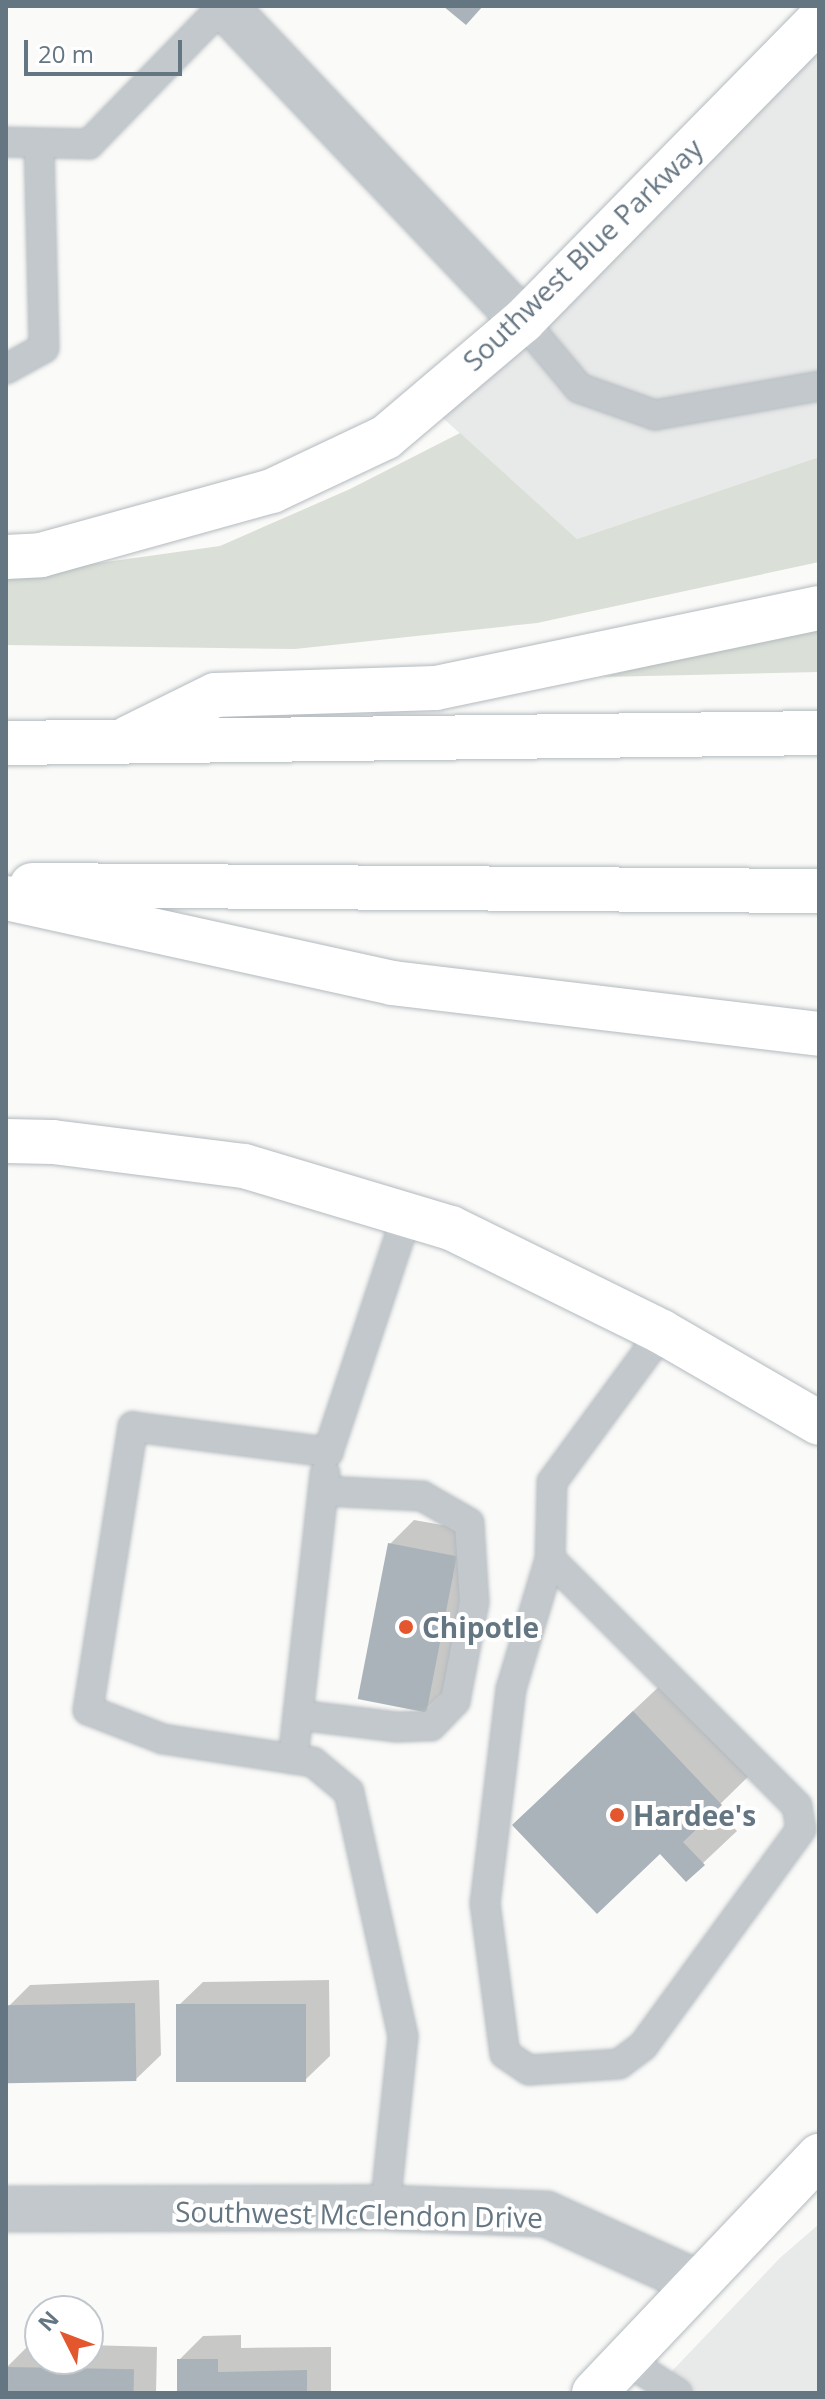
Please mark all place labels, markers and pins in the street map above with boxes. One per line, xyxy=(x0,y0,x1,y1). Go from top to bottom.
place label: Chipotle xyxy=(422,1610,539,1644)
marker: Chipotle xyxy=(397,1618,415,1636)
place label: Hardee's xyxy=(633,1798,756,1832)
marker: Hardee's xyxy=(608,1806,626,1824)

